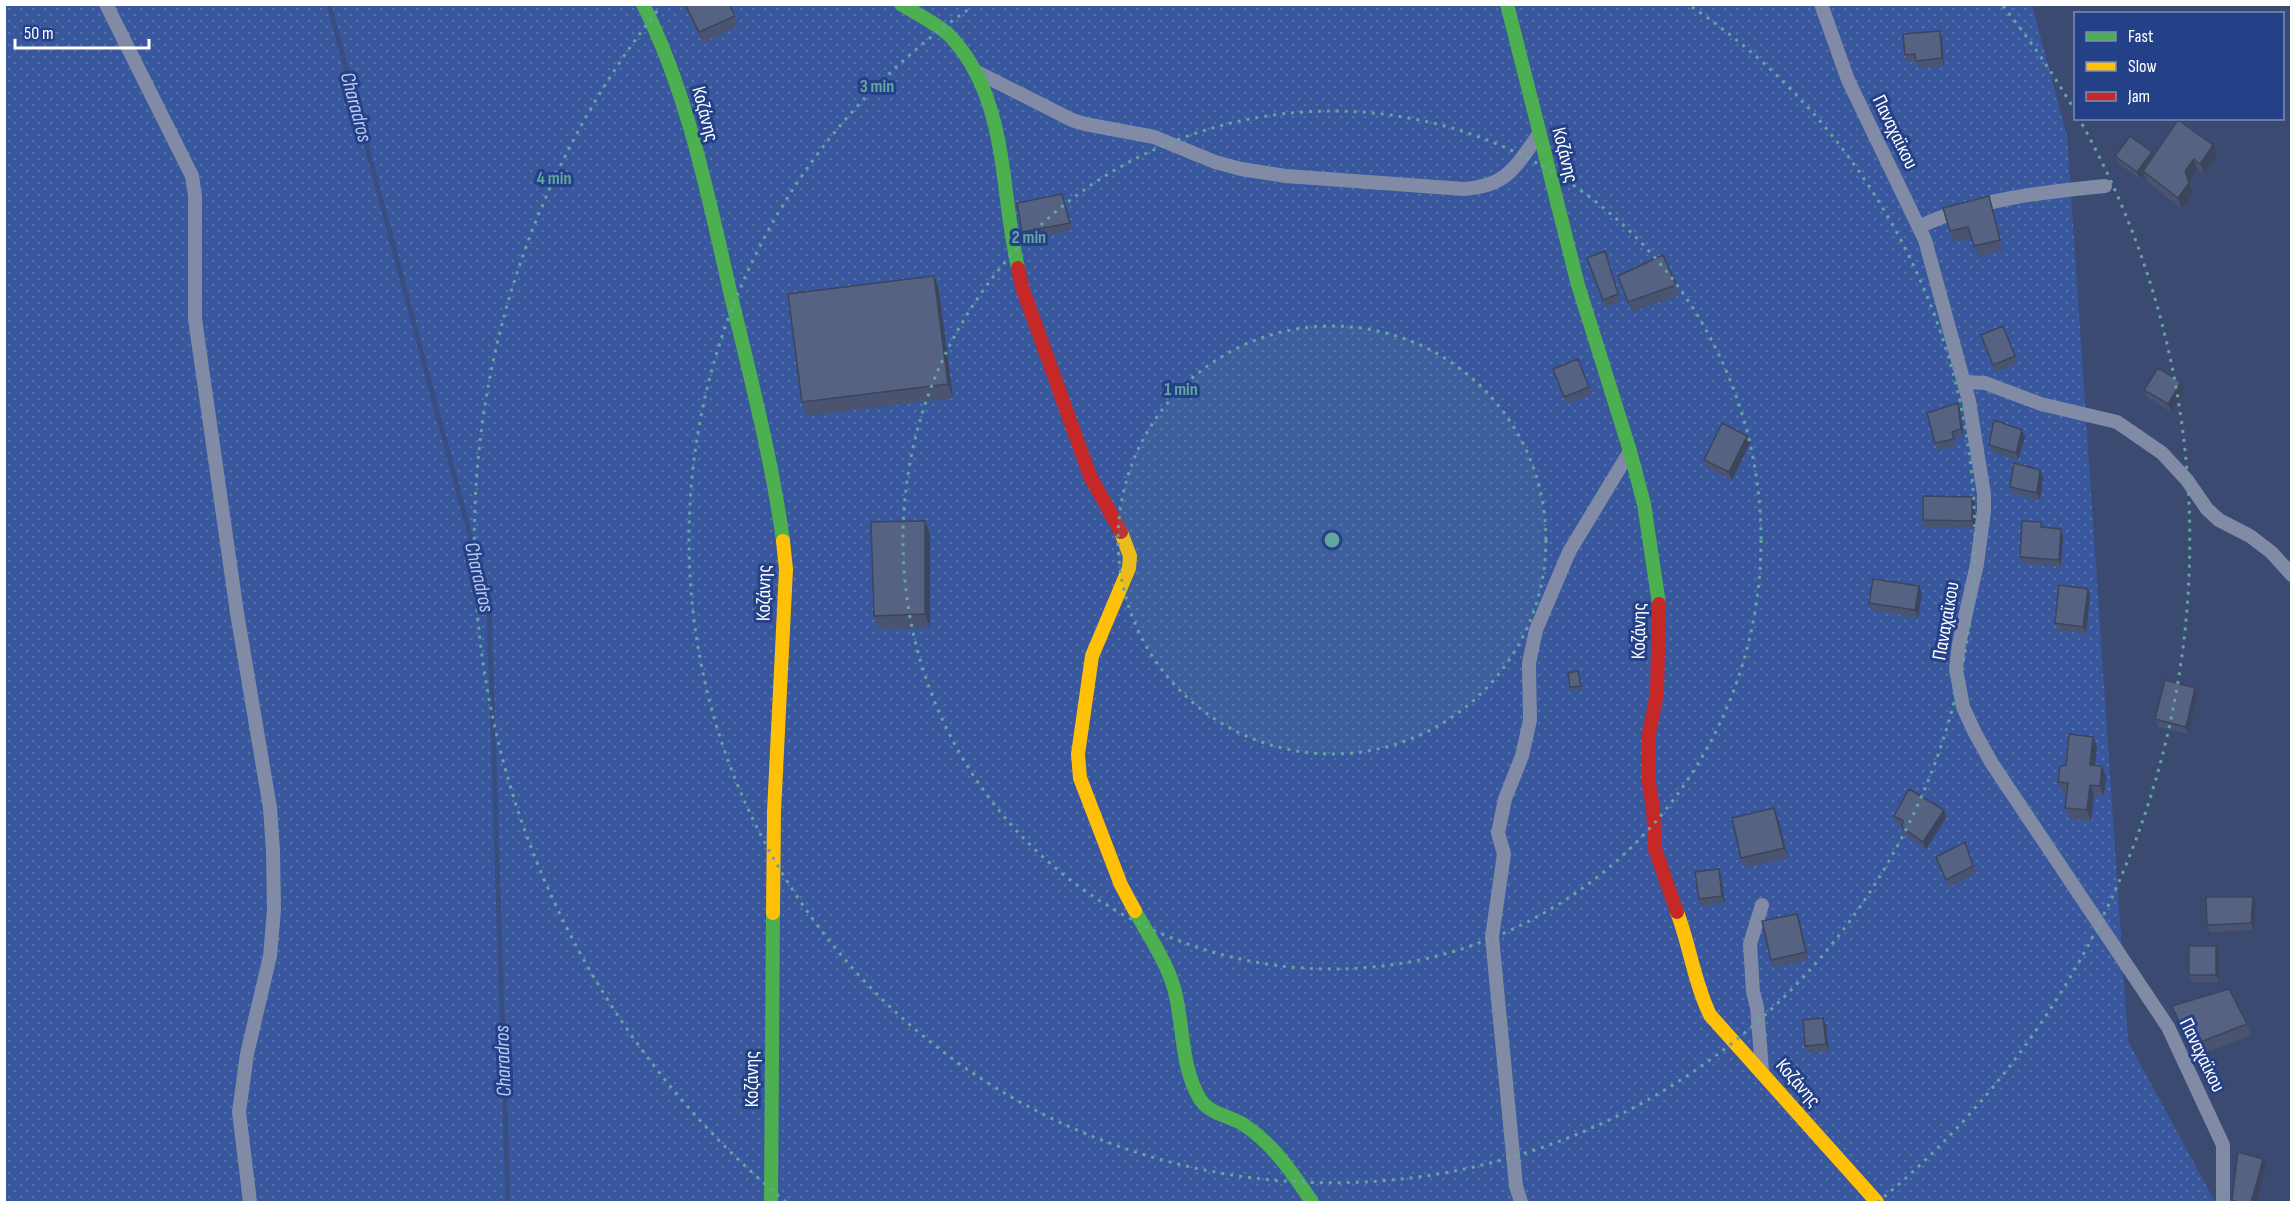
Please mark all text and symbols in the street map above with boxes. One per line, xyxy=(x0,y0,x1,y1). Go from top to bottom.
scale bar xyxy=(15,12,148,50)
legend xyxy=(2074,12,2284,120)
text: 50 m xyxy=(24,23,54,44)
text: Fast xyxy=(2128,26,2154,47)
text: Slow xyxy=(2128,56,2157,77)
water label: Charadros xyxy=(335,69,377,145)
text: 3 min xyxy=(860,76,894,97)
street label: Κοζάνης xyxy=(686,84,724,144)
text: Jam xyxy=(2127,86,2150,107)
street label: Παναχαϊκου xyxy=(1867,91,1923,173)
street label: Κοζάνης xyxy=(1547,125,1583,185)
text: 4 min xyxy=(537,168,571,189)
text: 2 min xyxy=(1012,227,1046,248)
text: 1 min xyxy=(1164,379,1198,400)
centre of rings xyxy=(1322,530,1342,550)
water label: Charadros xyxy=(459,539,499,615)
street label: Κοζάνης xyxy=(752,565,776,621)
street label: Παναχαϊκου xyxy=(1927,580,1965,662)
street label: Κοζάνης xyxy=(1627,603,1651,659)
street label: Παναχαϊκου xyxy=(2174,1014,2230,1096)
water label: Charadros xyxy=(489,1024,517,1097)
street label: Κοζάνης xyxy=(740,1051,764,1107)
street label: Κοζάνης xyxy=(1770,1054,1826,1112)

